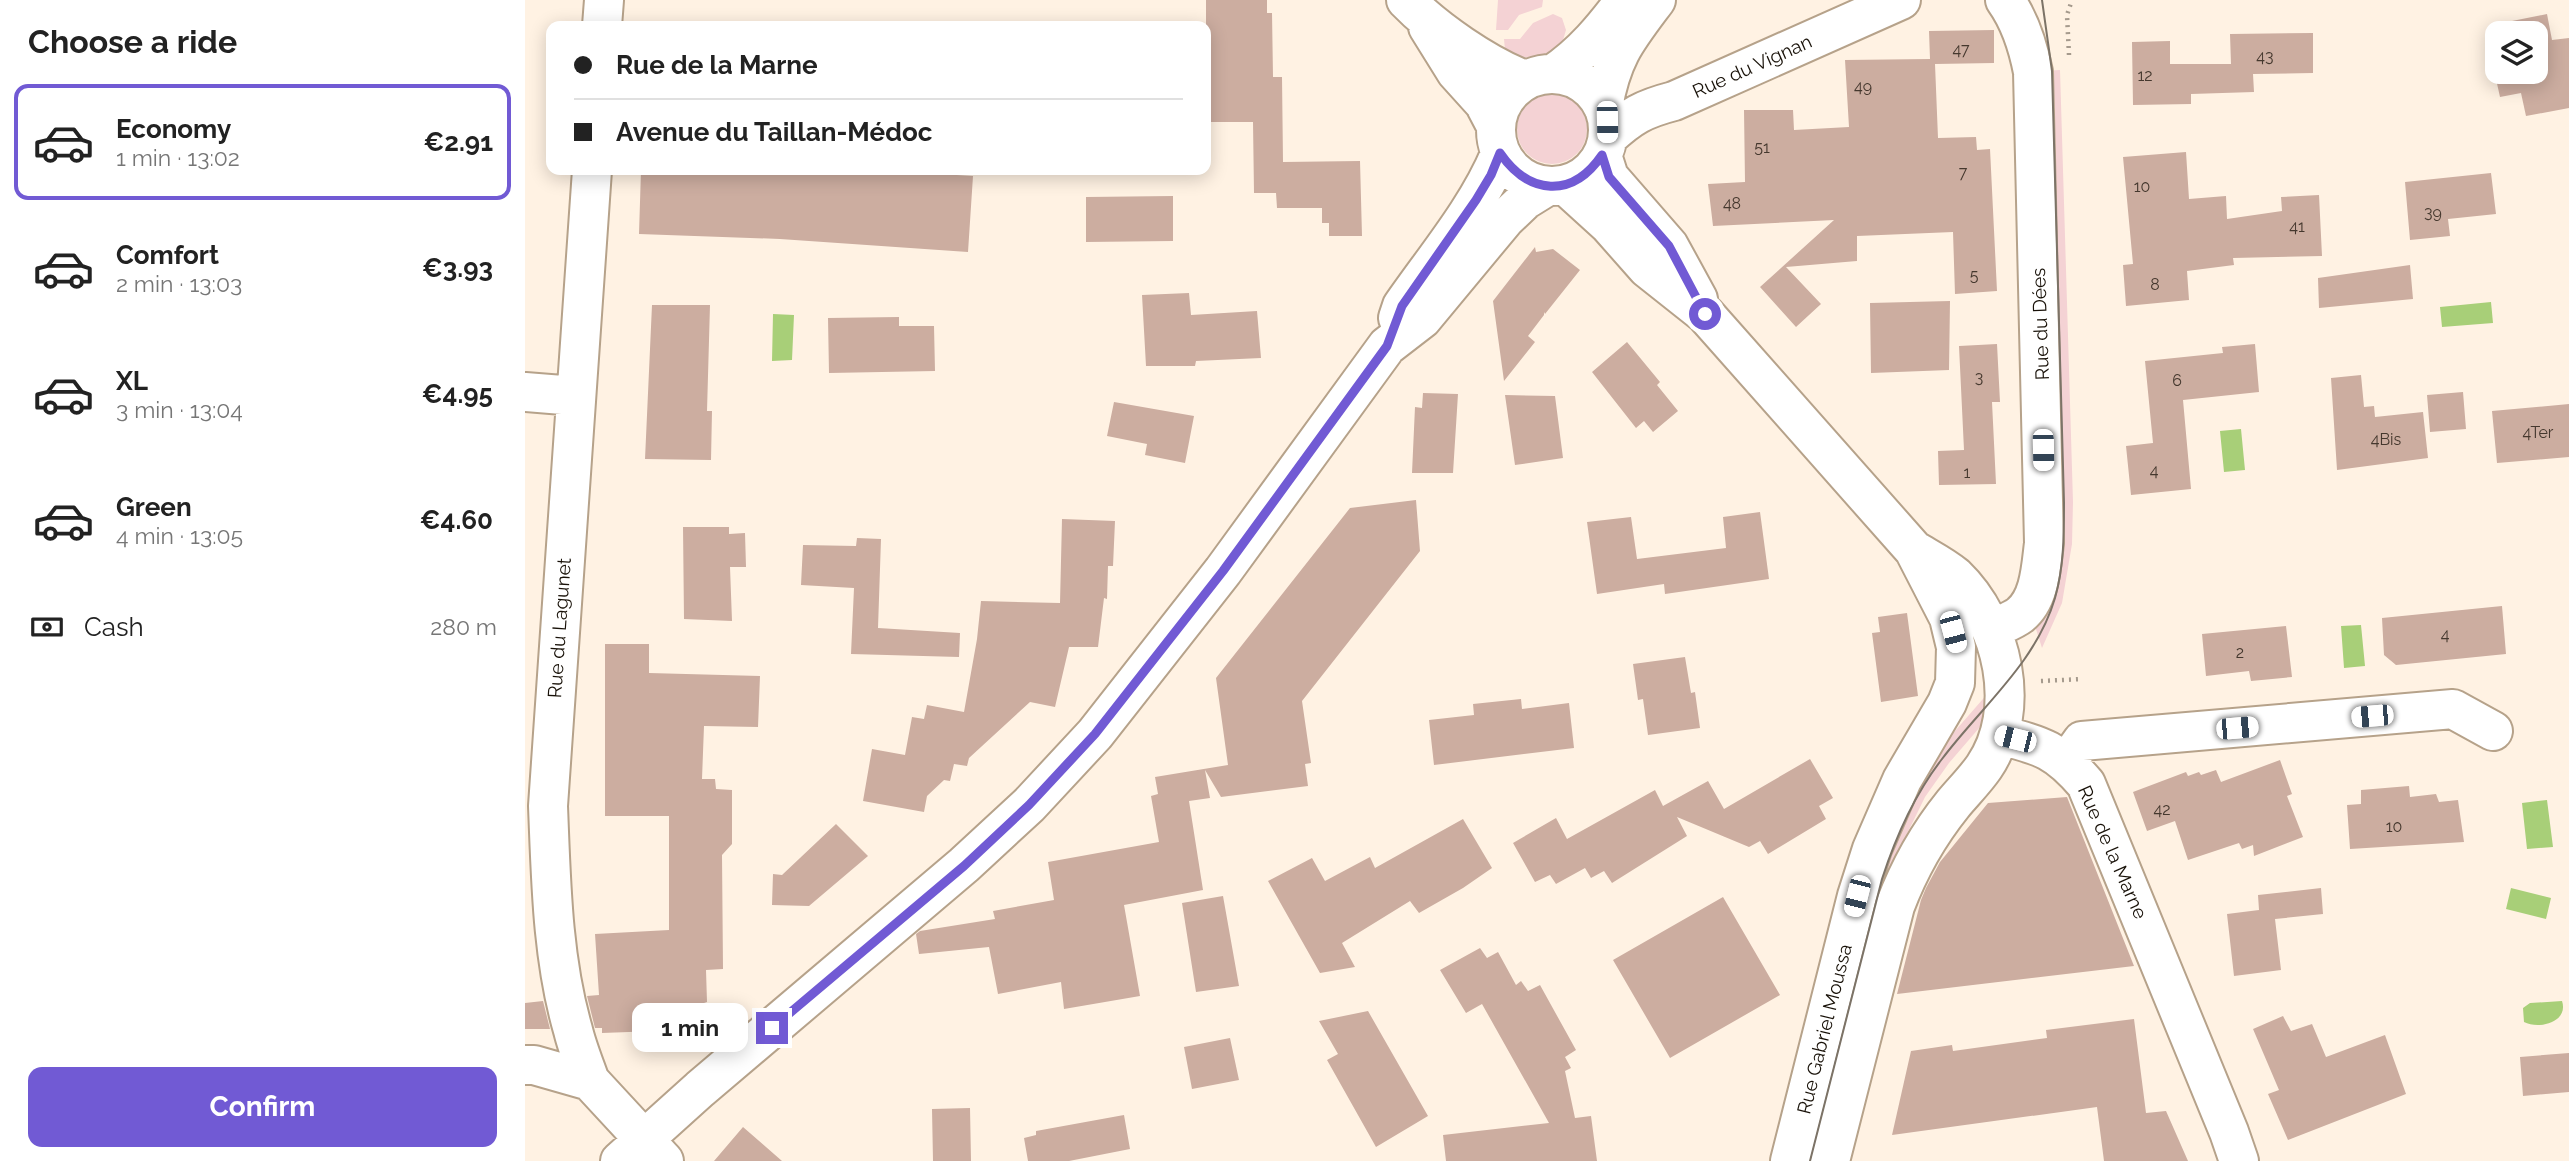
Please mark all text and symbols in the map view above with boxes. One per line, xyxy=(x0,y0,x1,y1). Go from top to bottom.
map controls xyxy=(2485,21,2548,84)
button: layers xyxy=(2485,21,2548,84)
text: Choose a ride xyxy=(28,23,237,60)
street label: Rue du Vignan xyxy=(1689,30,1815,102)
house number: 47 xyxy=(1952,40,1970,59)
house number: 43 xyxy=(2256,47,2274,66)
text: Rue de la Marne xyxy=(616,50,818,80)
house number: 12 xyxy=(2137,66,2153,85)
house number: 49 xyxy=(1854,77,1872,96)
car xyxy=(1597,101,1618,143)
icon: car xyxy=(32,111,95,174)
text: Economy xyxy=(116,114,231,144)
text: Avenue du Taillan-Médoc xyxy=(616,117,932,147)
text: €2.91 xyxy=(424,127,493,157)
house number: 51 xyxy=(1754,138,1770,157)
text: 1 min · 13:02 xyxy=(116,144,240,171)
house number: 7 xyxy=(1959,163,1968,182)
house number: 10 xyxy=(2134,177,2150,196)
house number: 48 xyxy=(1723,194,1741,213)
house number: 39 xyxy=(2424,203,2442,222)
house number: 41 xyxy=(2289,217,2305,236)
icon: car xyxy=(32,237,95,300)
text: Comfort xyxy=(116,240,219,270)
text: €3.93 xyxy=(422,253,493,283)
house number: 5 xyxy=(1970,266,1979,285)
street label: Rue du Dées xyxy=(2027,267,2053,381)
text: 2 min · 13:03 xyxy=(116,270,242,297)
house number: 8 xyxy=(2150,275,2160,294)
route start xyxy=(1689,298,1721,330)
icon: car xyxy=(32,363,95,426)
text: XL xyxy=(116,366,148,396)
house number: 3 xyxy=(1975,368,1983,387)
house number: 6 xyxy=(2172,371,2182,390)
text: €4.95 xyxy=(422,379,493,409)
text: 3 min · 13:04 xyxy=(116,396,243,423)
house number: 4Ter xyxy=(2523,423,2554,442)
car xyxy=(2033,429,2054,471)
house number: 4Bis xyxy=(2371,430,2402,449)
house number: 4 xyxy=(2150,461,2159,480)
house number: 1 xyxy=(1964,463,1971,482)
icon: car xyxy=(32,489,95,552)
text: Green xyxy=(116,492,192,522)
text: €4.60 xyxy=(420,505,493,535)
text: 4 min · 13:05 xyxy=(116,522,243,549)
street label: Rue du Lagunet xyxy=(543,557,575,699)
icon: cash xyxy=(28,608,66,646)
car xyxy=(1938,609,1969,655)
text: Cash xyxy=(84,612,144,642)
text: 280 m xyxy=(430,613,497,640)
house number: 4 xyxy=(2441,625,2450,644)
house number: 2 xyxy=(2236,643,2244,662)
car xyxy=(2351,704,2394,728)
car xyxy=(2216,716,2259,740)
car xyxy=(1993,724,2038,754)
street label: Rue de la Marne xyxy=(2074,782,2152,922)
house number: 42 xyxy=(2153,800,2171,819)
house number: 10 xyxy=(2386,817,2402,836)
car xyxy=(1842,873,1873,919)
street label: Rue Gabriel Moussa xyxy=(1792,942,1856,1116)
callout: 1 min xyxy=(632,1004,747,1052)
route end xyxy=(756,1012,788,1044)
text: 1 min xyxy=(661,1014,719,1041)
button: Confirm xyxy=(28,1067,497,1147)

